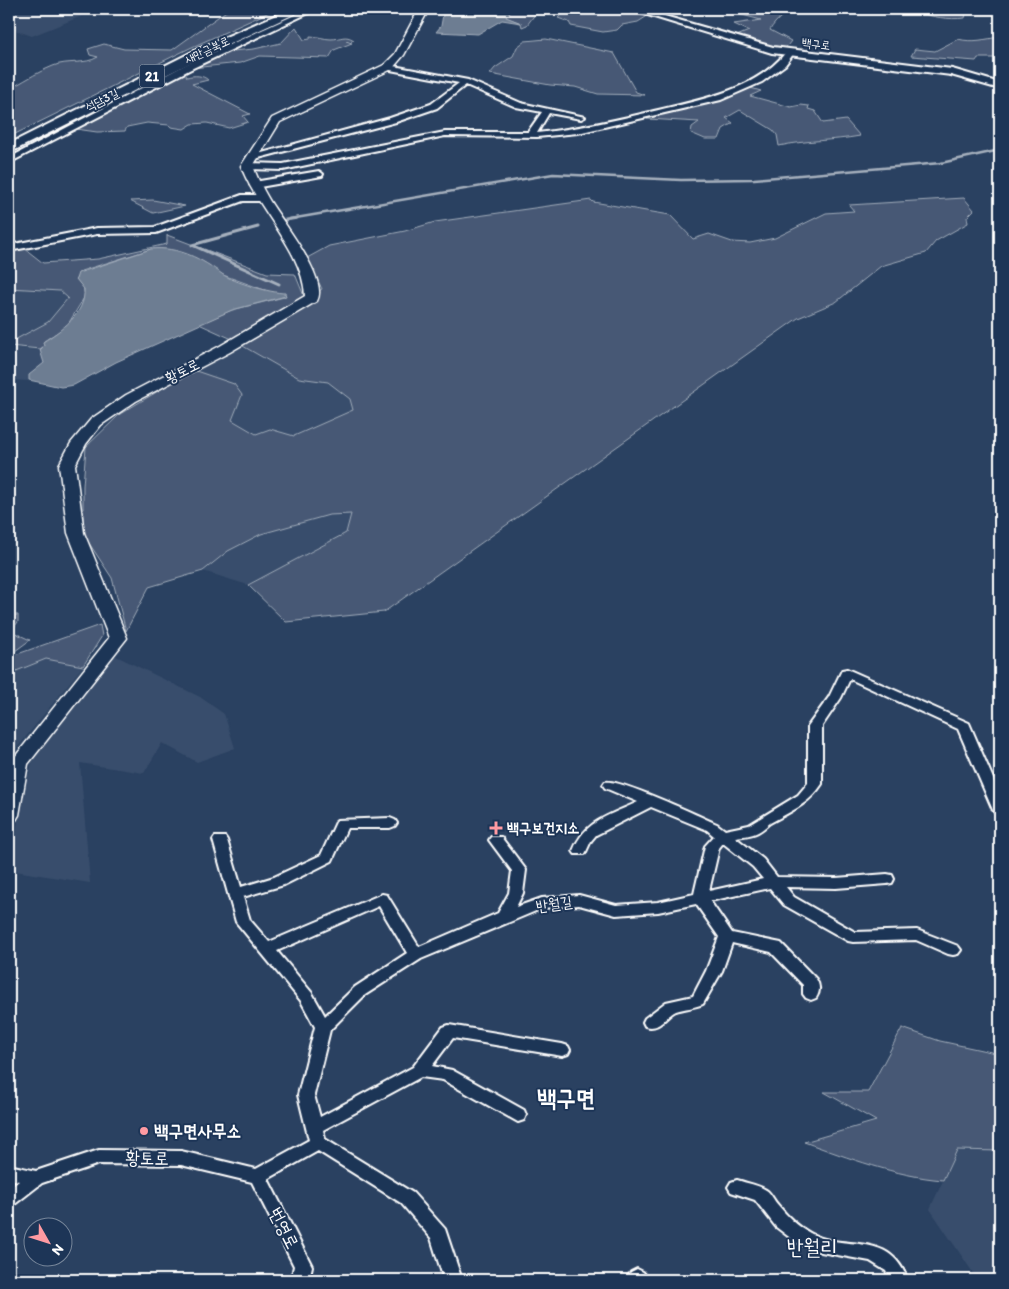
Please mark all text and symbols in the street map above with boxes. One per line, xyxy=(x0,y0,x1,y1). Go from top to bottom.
street label: 새만금북로 xyxy=(182,33,232,67)
street label: 백구로 xyxy=(801,35,831,53)
road number: 21 xyxy=(140,64,164,88)
street label: 석담3길 xyxy=(83,86,121,114)
street label: 황토로 xyxy=(162,355,202,387)
place label: 백구보건지소 xyxy=(507,819,579,837)
marker: 백구보건지소 xyxy=(489,821,503,835)
street label: 반월길 xyxy=(535,893,573,915)
district label: 백구면 xyxy=(537,1083,595,1112)
place label: 백구면사무소 xyxy=(154,1120,241,1142)
marker: 백구면사무소 xyxy=(138,1125,150,1137)
street label: 황토로 xyxy=(125,1147,169,1169)
street label: 번영로 xyxy=(264,1204,304,1252)
north arrow xyxy=(22,1216,72,1266)
district label: 반월리 xyxy=(787,1234,837,1259)
text: N xyxy=(48,1241,67,1259)

